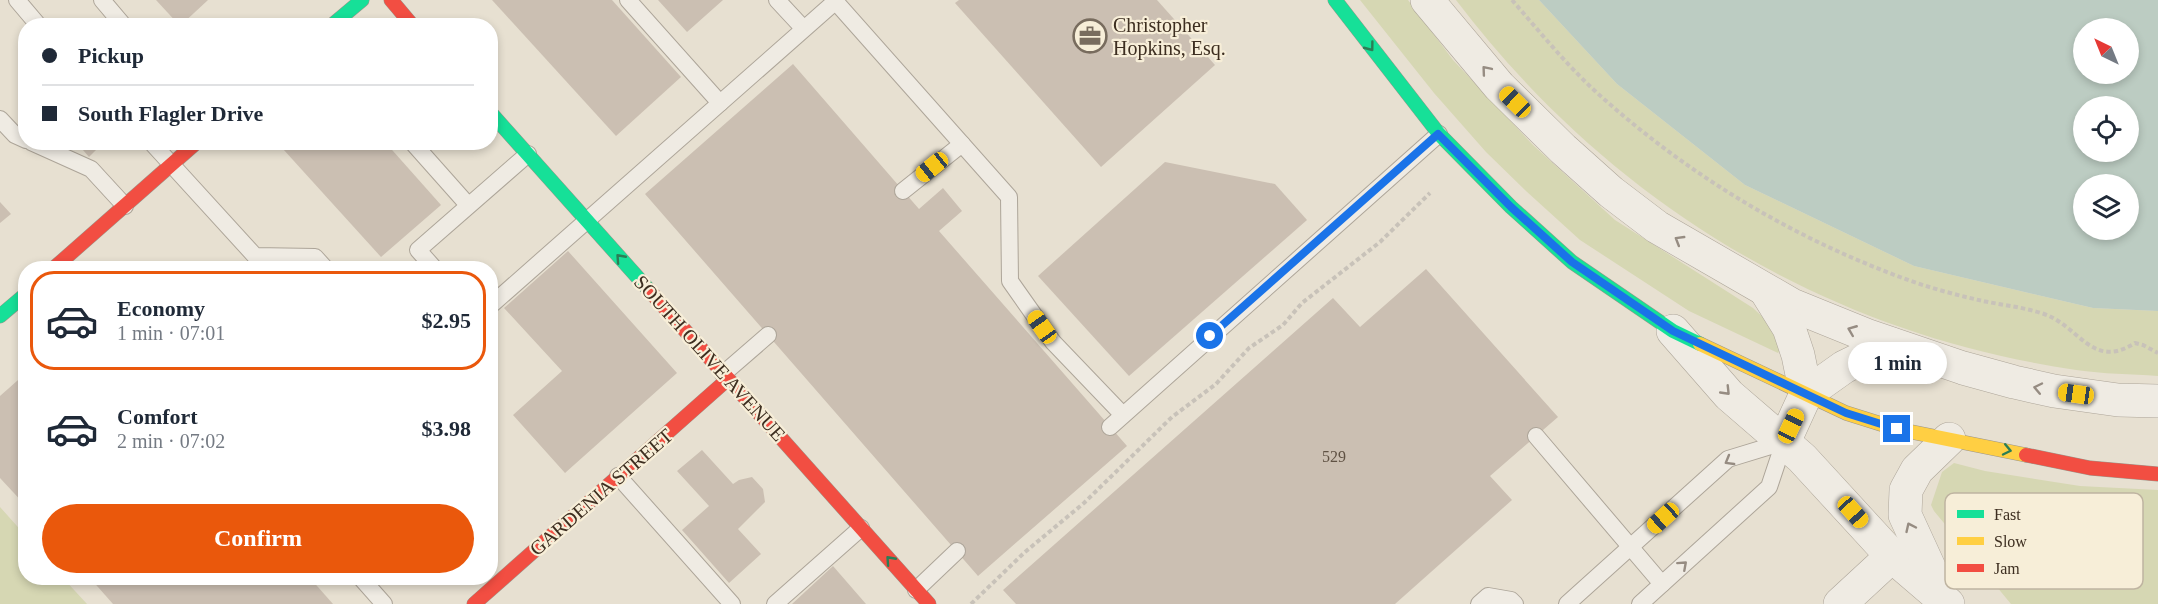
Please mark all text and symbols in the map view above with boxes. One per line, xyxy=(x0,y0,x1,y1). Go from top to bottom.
place label: Christopher Hopkins, Esq. xyxy=(1113,14,1226,60)
office icon: Christopher Hopkins, Esq. xyxy=(1072,18,1108,54)
north arrow xyxy=(2073,18,2139,84)
map controls xyxy=(2073,18,2139,240)
one-way arrow xyxy=(1363,40,1374,51)
text: Pickup xyxy=(78,43,144,68)
one-way arrow xyxy=(1482,66,1493,77)
car xyxy=(1496,83,1534,121)
button: locate xyxy=(2073,96,2139,162)
text: South Flagler Drive xyxy=(78,101,263,126)
car xyxy=(912,149,952,185)
button: layers xyxy=(2073,174,2139,240)
one-way arrow xyxy=(1675,236,1685,248)
one-way arrow xyxy=(616,254,627,265)
street label: SOUTH OLIVE AVENUE xyxy=(630,271,790,445)
icon: car xyxy=(45,294,99,348)
text: Economy xyxy=(117,296,205,321)
car xyxy=(1024,307,1060,347)
text: $2.95 xyxy=(422,308,471,333)
text: 1 min · 07:01 xyxy=(117,322,225,344)
route start xyxy=(1196,322,1223,349)
one-way arrow xyxy=(1847,325,1858,337)
callout: 1 min xyxy=(1848,342,1946,384)
text: 1 min xyxy=(1873,352,1922,374)
one-way arrow xyxy=(2033,382,2043,395)
one-way arrow xyxy=(1718,383,1729,394)
car xyxy=(2057,383,2095,405)
icon: car xyxy=(45,402,99,456)
text: Comfort xyxy=(117,404,198,429)
car xyxy=(1775,406,1807,446)
route end xyxy=(1883,415,1910,442)
text: $3.98 xyxy=(422,416,471,441)
street label: GARDENIA STREET xyxy=(525,424,677,560)
text: 2 min · 07:02 xyxy=(117,430,225,452)
one-way arrow xyxy=(2002,443,2012,456)
house number: 529 xyxy=(1322,448,1346,465)
one-way arrow xyxy=(1725,454,1735,465)
car xyxy=(1834,493,1872,531)
legend xyxy=(1945,493,2143,589)
car xyxy=(1644,499,1682,537)
button: Confirm xyxy=(42,504,474,573)
text: Fast xyxy=(1994,506,2021,523)
one-way arrow xyxy=(1906,522,1918,533)
text: Slow xyxy=(1994,533,2027,550)
one-way arrow xyxy=(886,556,897,567)
text: Jam xyxy=(1994,560,2020,577)
one-way arrow xyxy=(1676,561,1687,572)

